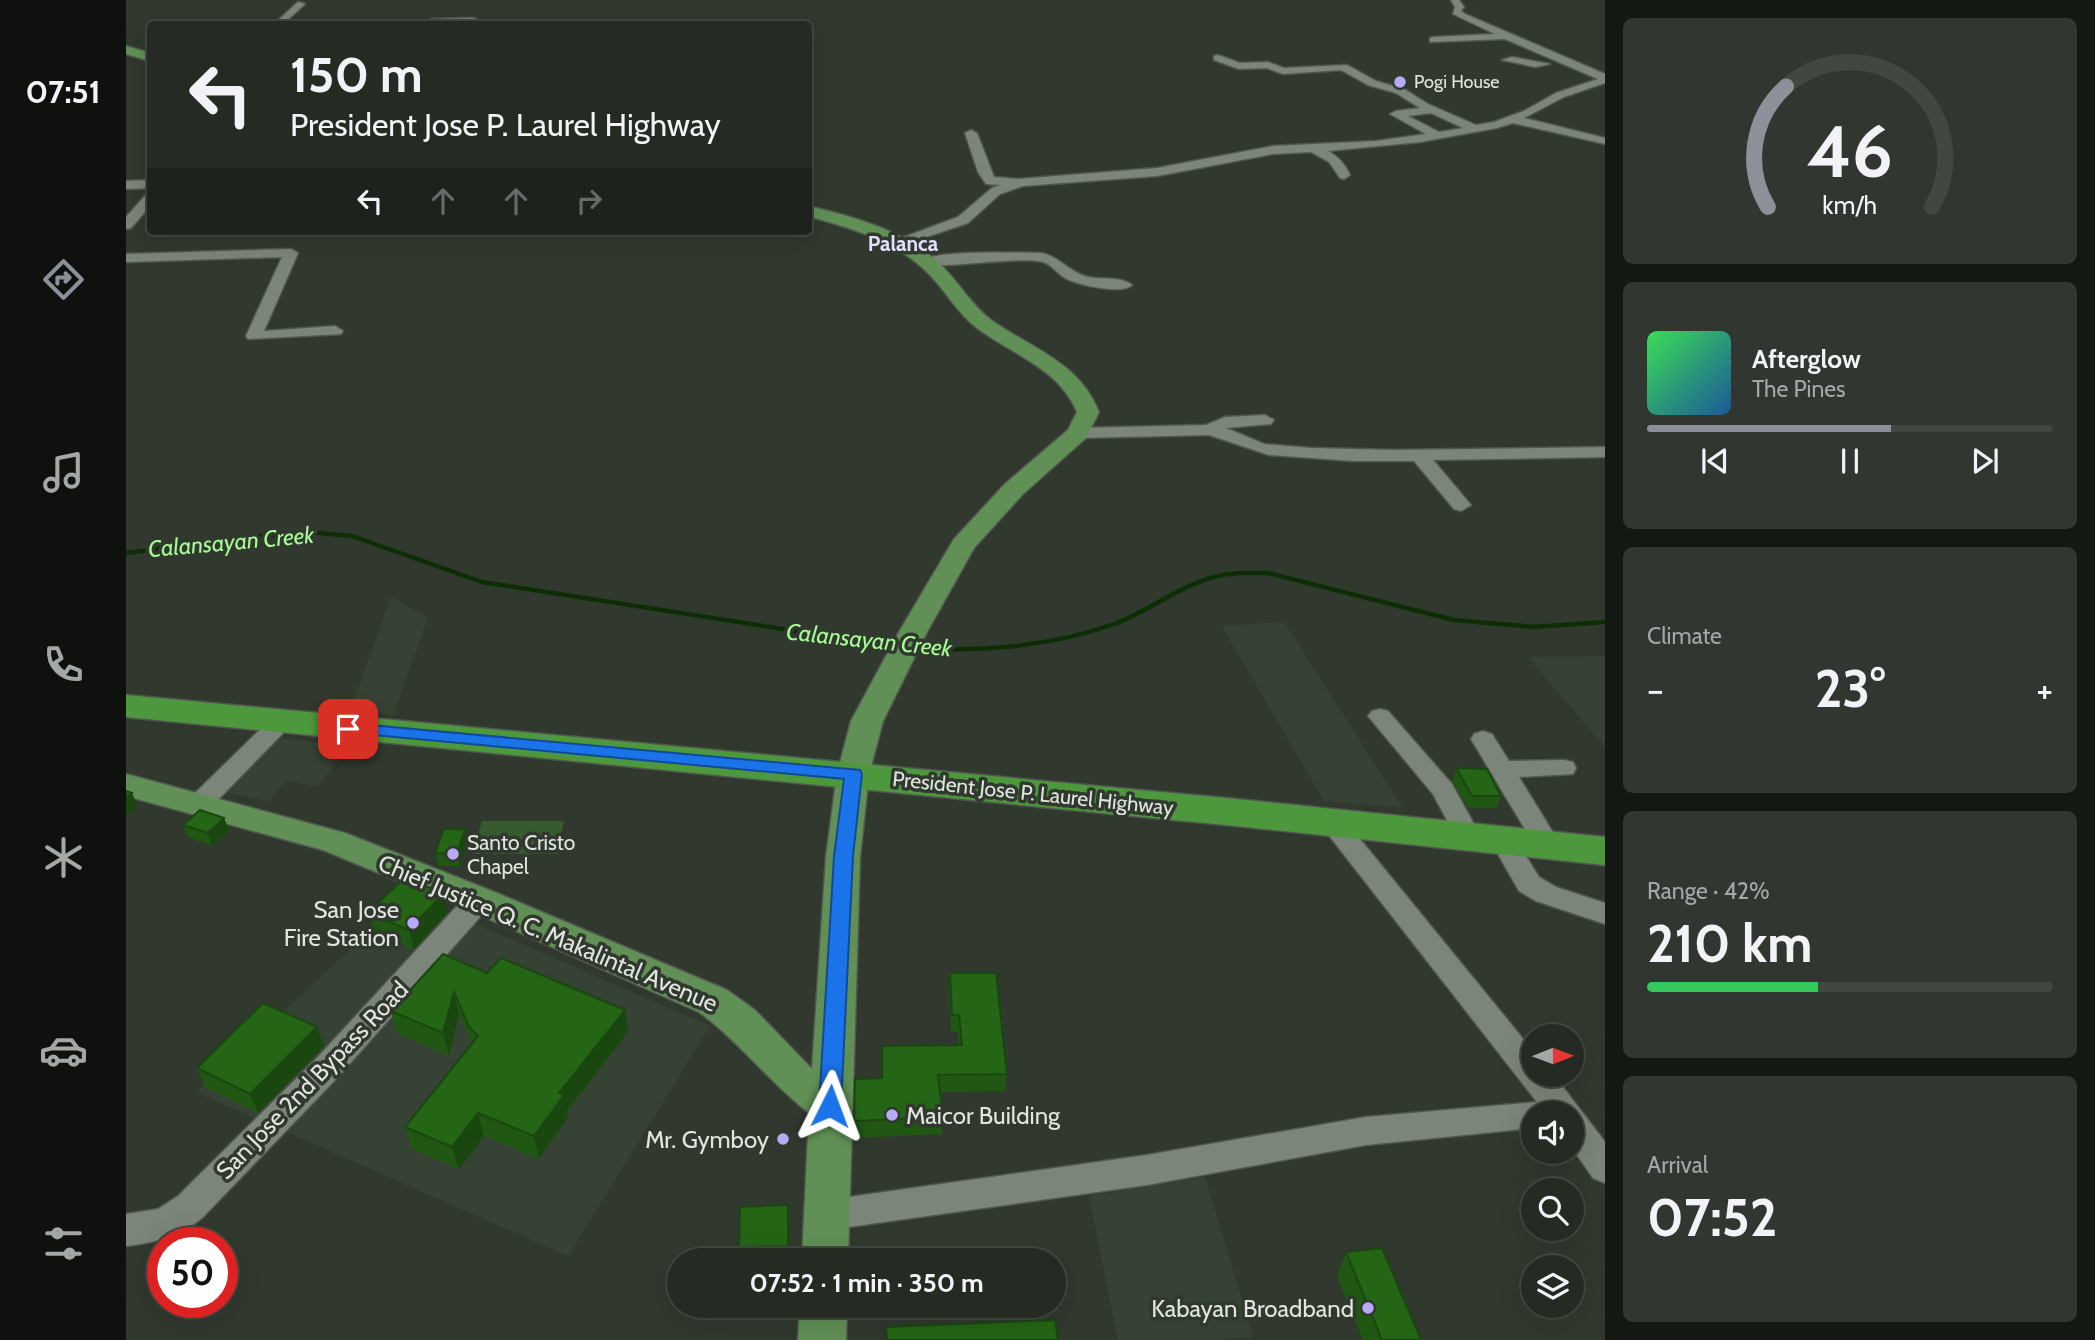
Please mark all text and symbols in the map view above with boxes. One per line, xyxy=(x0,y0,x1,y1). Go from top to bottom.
text: 150 m xyxy=(290,45,423,104)
icon: left xyxy=(175,49,266,140)
place label: Pogi House xyxy=(1414,71,1500,93)
text: 07:51 xyxy=(25,72,101,111)
marker: Pogi House xyxy=(1392,74,1408,90)
text: President Jose P. Laurel Highway xyxy=(290,105,721,144)
text: 46 xyxy=(1807,108,1893,196)
icon: left xyxy=(351,182,389,220)
icon: ahead xyxy=(424,182,462,220)
icon: ahead xyxy=(497,182,535,220)
icon: right xyxy=(570,182,608,220)
text: km/h xyxy=(1823,190,1877,220)
district label: Palanca xyxy=(868,231,939,256)
icon: directions xyxy=(39,255,88,304)
text: Afterglow xyxy=(1752,343,1861,375)
text: The Pines xyxy=(1752,375,1846,403)
icon: previous xyxy=(1696,442,1734,480)
icon: pause xyxy=(1831,442,1869,480)
icon: next xyxy=(1966,442,2004,480)
icon: music xyxy=(39,448,88,497)
water label: Calansayan Creek xyxy=(147,521,316,563)
water label: Calansayan Creek xyxy=(785,617,954,663)
text: Climate xyxy=(1647,622,1722,650)
icon: phone xyxy=(39,640,88,689)
text: 23° xyxy=(1815,657,1885,720)
text: − xyxy=(1647,666,1664,713)
text: + xyxy=(2036,666,2053,713)
pin xyxy=(318,699,378,759)
icon: arrive xyxy=(329,710,367,748)
street label: President Jose P. Laurel Highway xyxy=(891,766,1175,820)
place label: Santo Cristo Chapel xyxy=(467,830,575,879)
icon: climate xyxy=(39,833,88,882)
marker: Santo Cristo Chapel xyxy=(445,846,461,862)
street label: Chief Justice Q. C. Makalintal Avenue xyxy=(374,848,722,1018)
text: Range · 42% xyxy=(1647,877,1770,905)
place label: San Jose Fire Station xyxy=(284,895,399,952)
text: 210 km xyxy=(1647,912,1813,975)
marker: San Jose Fire Station xyxy=(405,915,421,931)
street label: San Jose 2nd Bypass Road xyxy=(210,975,414,1185)
north arrow xyxy=(1521,1024,1584,1087)
map controls xyxy=(1521,1024,1584,1318)
icon: car xyxy=(39,1026,88,1075)
position arrow xyxy=(793,1069,867,1143)
place label: Maicor Building xyxy=(906,1101,1061,1130)
button: sound xyxy=(1521,1101,1584,1164)
marker: Maicor Building xyxy=(884,1107,900,1123)
place label: Mr. Gymboy xyxy=(645,1125,769,1154)
marker: Mr. Gymboy xyxy=(775,1131,791,1147)
text: Arrival xyxy=(1647,1151,1708,1179)
button: search xyxy=(1521,1178,1584,1241)
text: 07:52 xyxy=(1647,1186,1777,1249)
icon: filters xyxy=(39,1219,88,1268)
speed limit sign: 50 xyxy=(147,1227,238,1318)
button: layers xyxy=(1521,1255,1584,1318)
text: 07:52 · 1 min · 350 m xyxy=(750,1267,983,1299)
place label: Kabayan Broadband xyxy=(1151,1294,1354,1323)
marker: Kabayan Broadband xyxy=(1360,1300,1376,1316)

